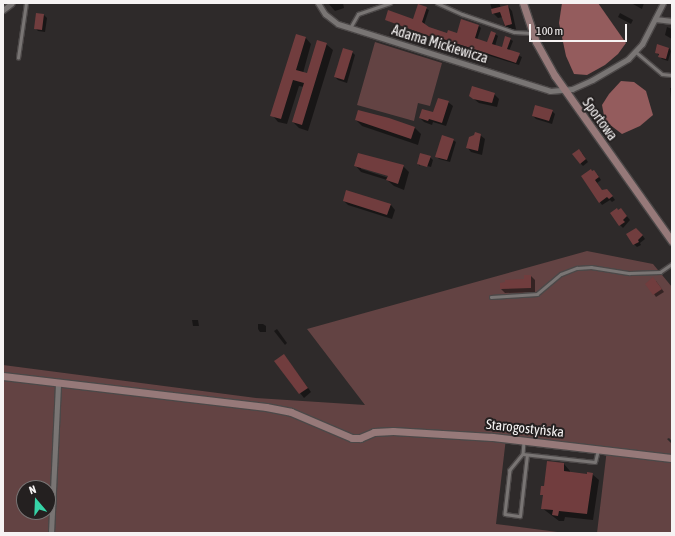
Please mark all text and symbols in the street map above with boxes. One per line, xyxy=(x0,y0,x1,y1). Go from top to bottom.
scale bar xyxy=(531,16,629,42)
street label: Adama Mickiewicza xyxy=(390,21,490,67)
text: 100 m xyxy=(536,24,563,38)
street label: Sportowa xyxy=(579,95,621,143)
street label: Starogostyńska xyxy=(485,416,565,440)
north arrow xyxy=(16,480,56,520)
text: N xyxy=(27,483,37,496)

